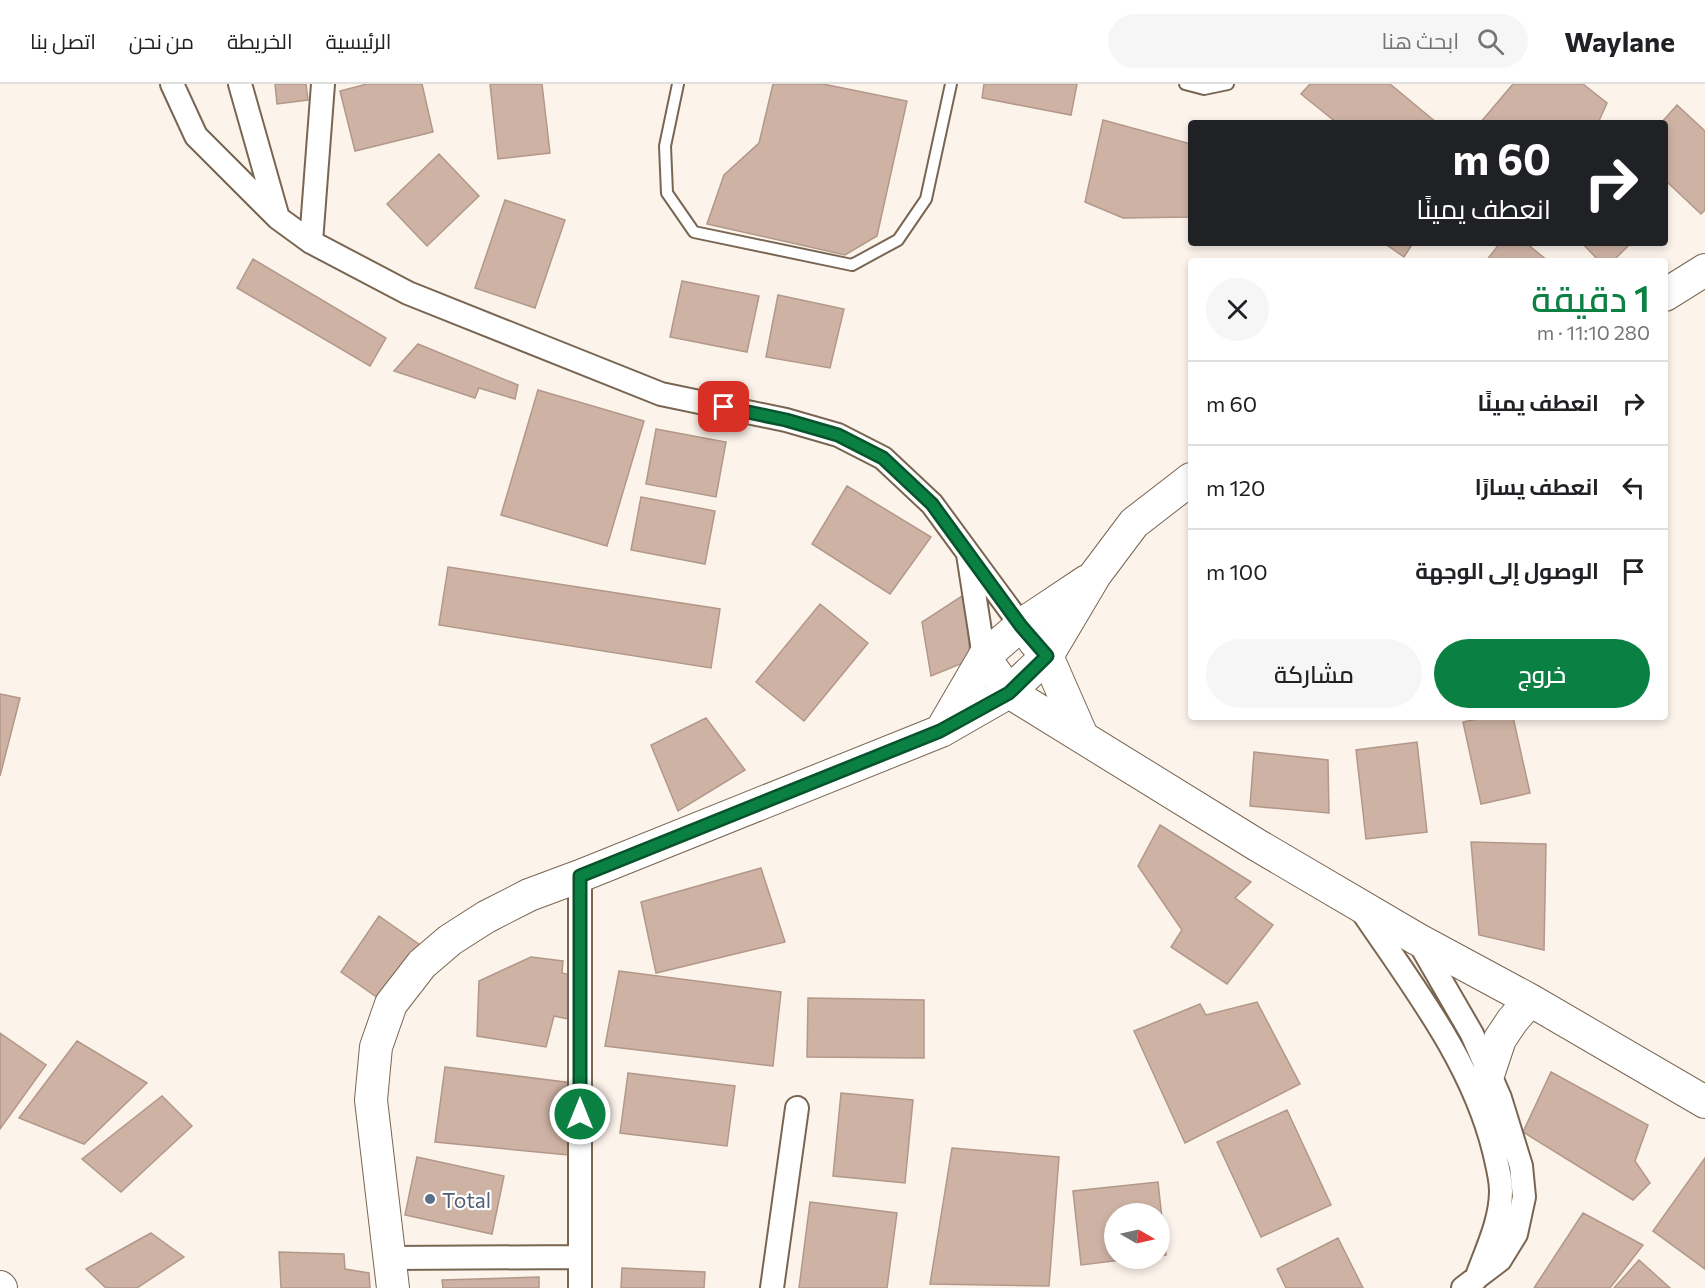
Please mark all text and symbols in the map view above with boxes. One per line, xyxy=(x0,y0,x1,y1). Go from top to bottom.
search box xyxy=(1108,14,1528,68)
text: Waylane xyxy=(1564,24,1675,58)
icon: search xyxy=(1474,25,1507,58)
text: ابحث هنا xyxy=(1381,27,1459,54)
text: اتصل بنا xyxy=(30,28,96,53)
text: من نحن xyxy=(129,28,194,53)
text: الخريطة xyxy=(227,28,293,53)
text: الرئيسية xyxy=(326,28,391,53)
text: 60 m xyxy=(1452,132,1551,184)
icon: right xyxy=(1572,144,1650,222)
text: انعطف يمينًا xyxy=(1416,192,1551,225)
text: 1 دقيقة xyxy=(1531,275,1650,319)
button: close xyxy=(1206,278,1269,341)
text: 280 m · 11:10 xyxy=(1537,320,1650,344)
pin xyxy=(698,381,749,432)
icon: right xyxy=(1617,387,1650,420)
text: انعطف يمينًا xyxy=(1478,389,1599,416)
icon: arrive xyxy=(707,390,740,423)
text: 60 m xyxy=(1206,390,1257,417)
icon: left xyxy=(1617,471,1650,504)
text: انعطف يسارًا xyxy=(1475,473,1599,500)
text: 120 m xyxy=(1206,474,1265,501)
icon: arrive xyxy=(1617,555,1650,588)
text: الوصول إلى الوجهة xyxy=(1415,557,1599,584)
text: 100 m xyxy=(1206,558,1268,585)
button: مشاركة xyxy=(1206,639,1422,708)
button: خروج xyxy=(1434,639,1650,708)
position arrow xyxy=(548,1082,612,1146)
place label: Total xyxy=(442,1187,491,1212)
marker: Total xyxy=(423,1192,437,1206)
north arrow xyxy=(1104,1203,1170,1269)
map controls xyxy=(1104,1203,1170,1269)

